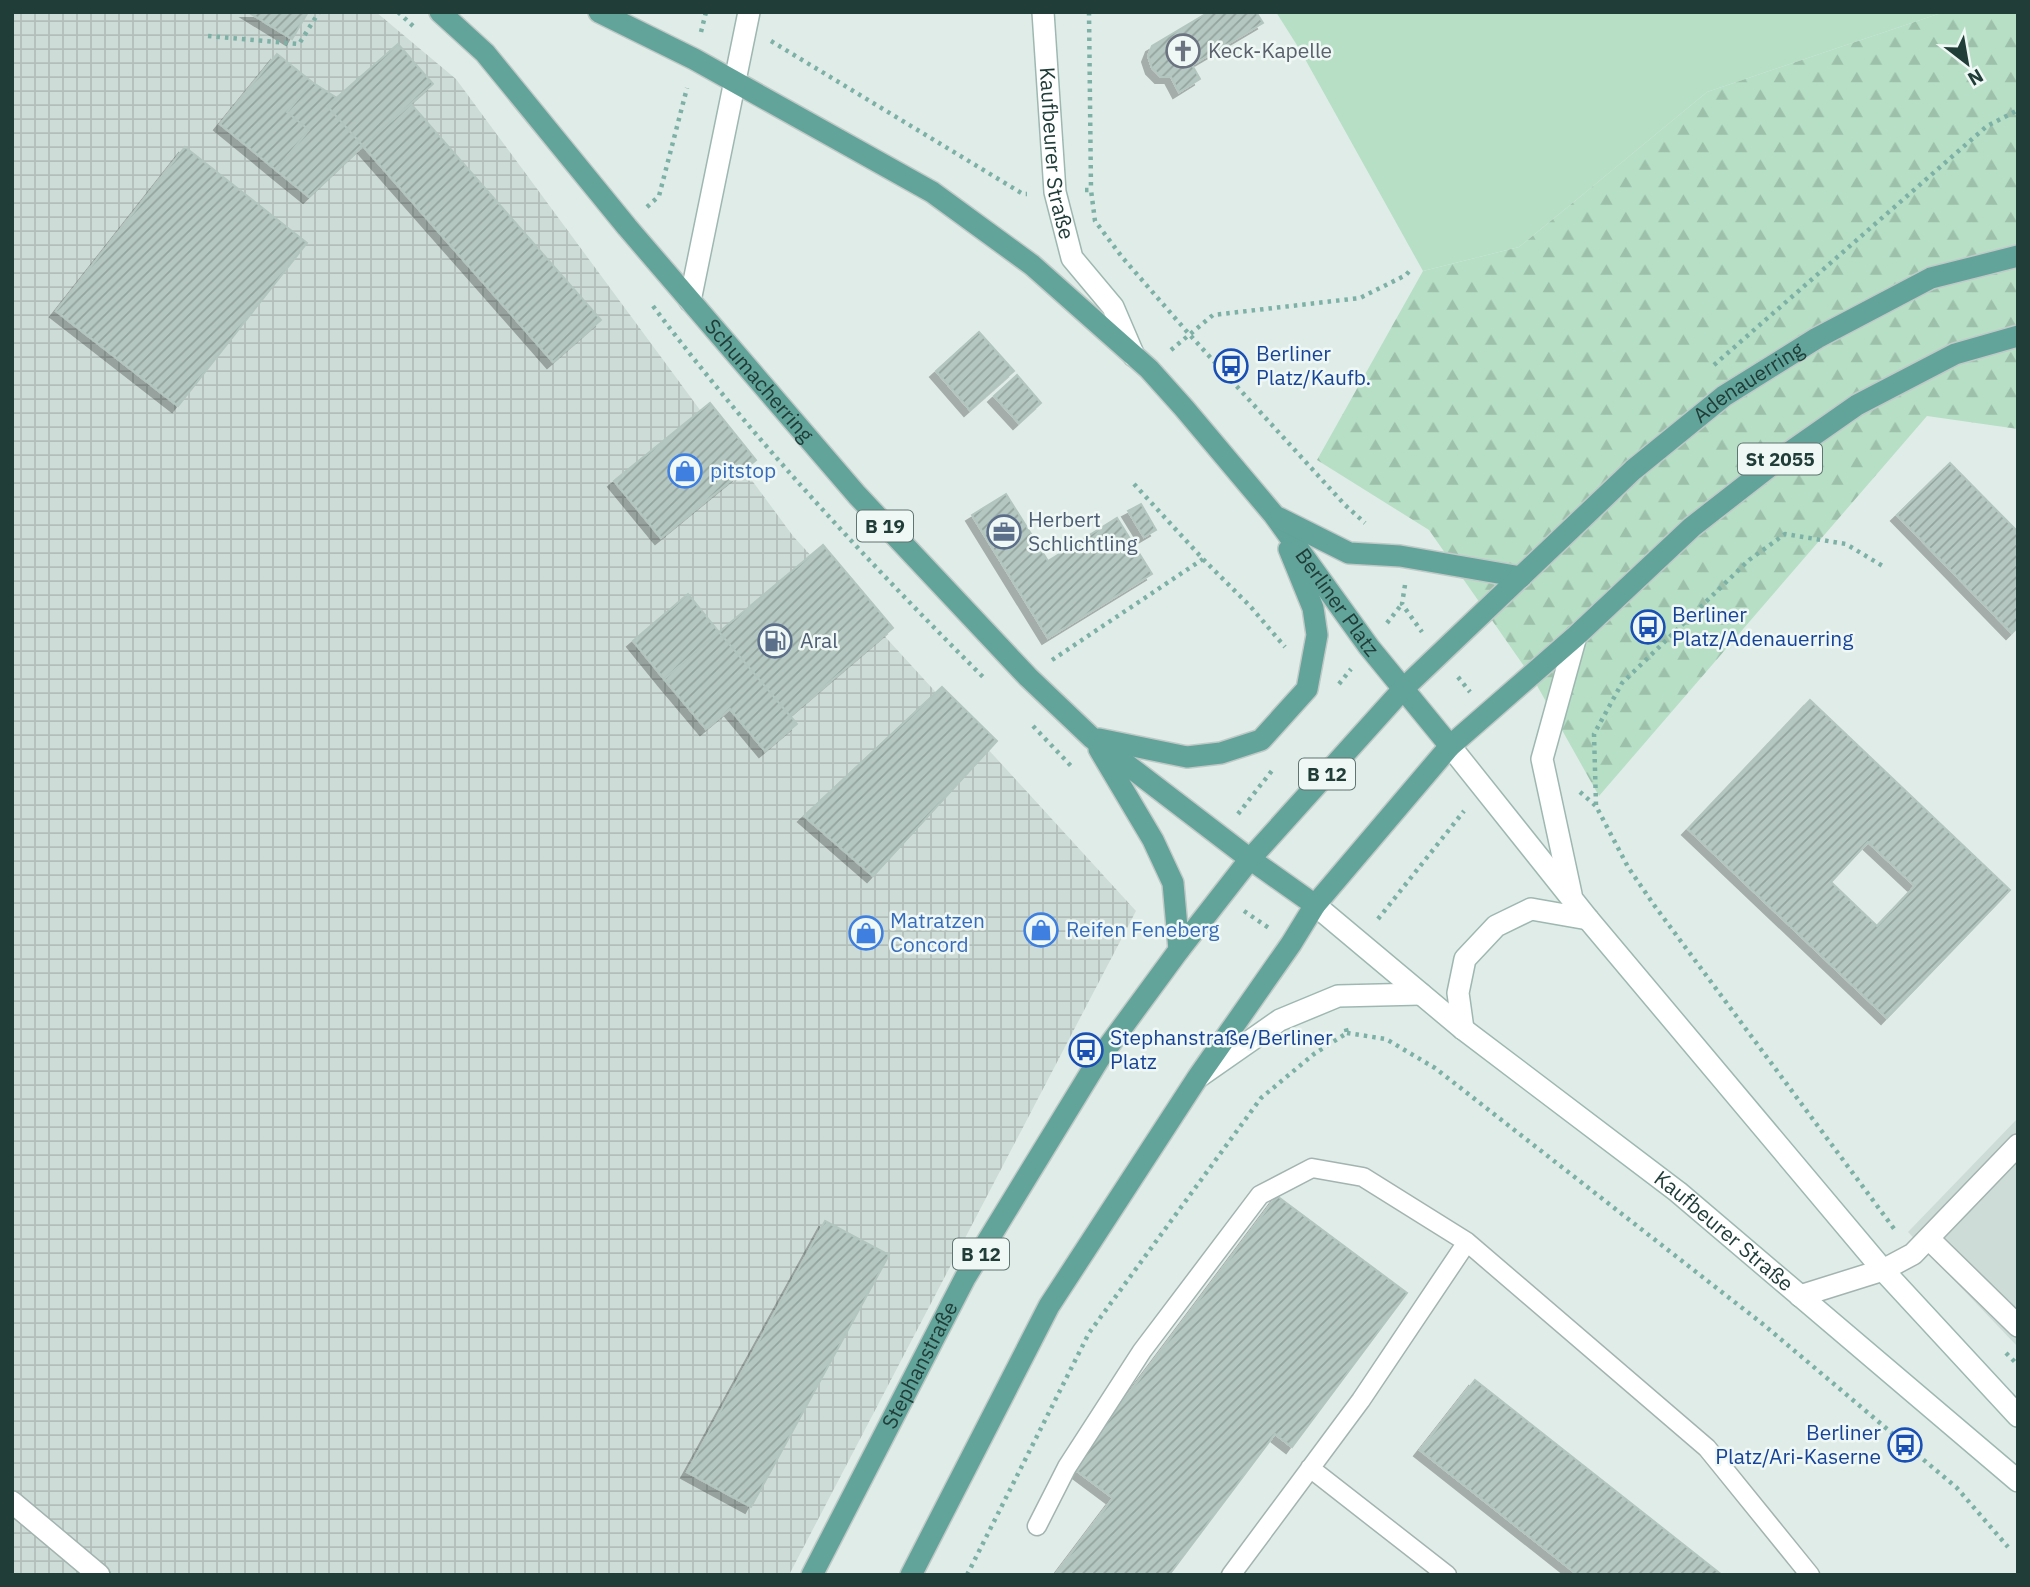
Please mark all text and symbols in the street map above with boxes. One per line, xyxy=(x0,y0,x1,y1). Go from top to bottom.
north arrow xyxy=(1932,28,2002,98)
church icon: Keck-Kapelle xyxy=(1164,32,1202,70)
place label: Keck-Kapelle xyxy=(1208,36,1332,64)
text: N xyxy=(1964,64,1988,91)
street label: Kaufbeurer Straße xyxy=(1034,66,1082,242)
street label: Schumacherring xyxy=(699,312,820,448)
street label: Adenauerring xyxy=(1687,335,1809,429)
place label: Berliner Platz/Kaufb. xyxy=(1256,339,1371,391)
bus stop icon: Berliner Platz/Kaufb. xyxy=(1212,347,1250,385)
road number: St 2055 xyxy=(1738,444,1822,474)
shop icon: pitstop xyxy=(666,452,704,490)
place label: pitstop xyxy=(710,456,776,484)
place label: Herbert Schlichtling xyxy=(1028,505,1138,557)
road number: B 19 xyxy=(857,510,913,541)
office icon: Herbert Schlichtling xyxy=(985,513,1023,551)
street label: Berliner Platz xyxy=(1289,542,1386,662)
place label: Berliner Platz/Adenauerring xyxy=(1672,600,1853,652)
bus stop icon: Berliner Platz/Adenauerring xyxy=(1629,608,1667,646)
fuel station icon: Aral xyxy=(756,622,794,660)
place label: Aral xyxy=(800,626,838,654)
road number: B 12 xyxy=(1299,758,1355,790)
place label: Matratzen Concord xyxy=(890,906,985,958)
shop icon: Reifen Feneberg xyxy=(1022,911,1060,949)
shop icon: Matratzen Concord xyxy=(847,914,885,952)
place label: Reifen Feneberg xyxy=(1066,915,1219,943)
place label: Stephanstraße/Berliner Platz xyxy=(1110,1023,1333,1075)
bus stop icon: Stephanstraße/Berliner Platz xyxy=(1067,1031,1105,1069)
street label: Kaufbeurer Straße xyxy=(1649,1164,1800,1297)
road number: B 12 xyxy=(953,1238,1009,1270)
street label: Stephanstraße xyxy=(875,1296,964,1433)
place label: Berliner Platz/Ari-Kaserne xyxy=(1715,1418,1881,1470)
bus stop icon: Berliner Platz/Ari-Kaserne xyxy=(1886,1426,1924,1464)

